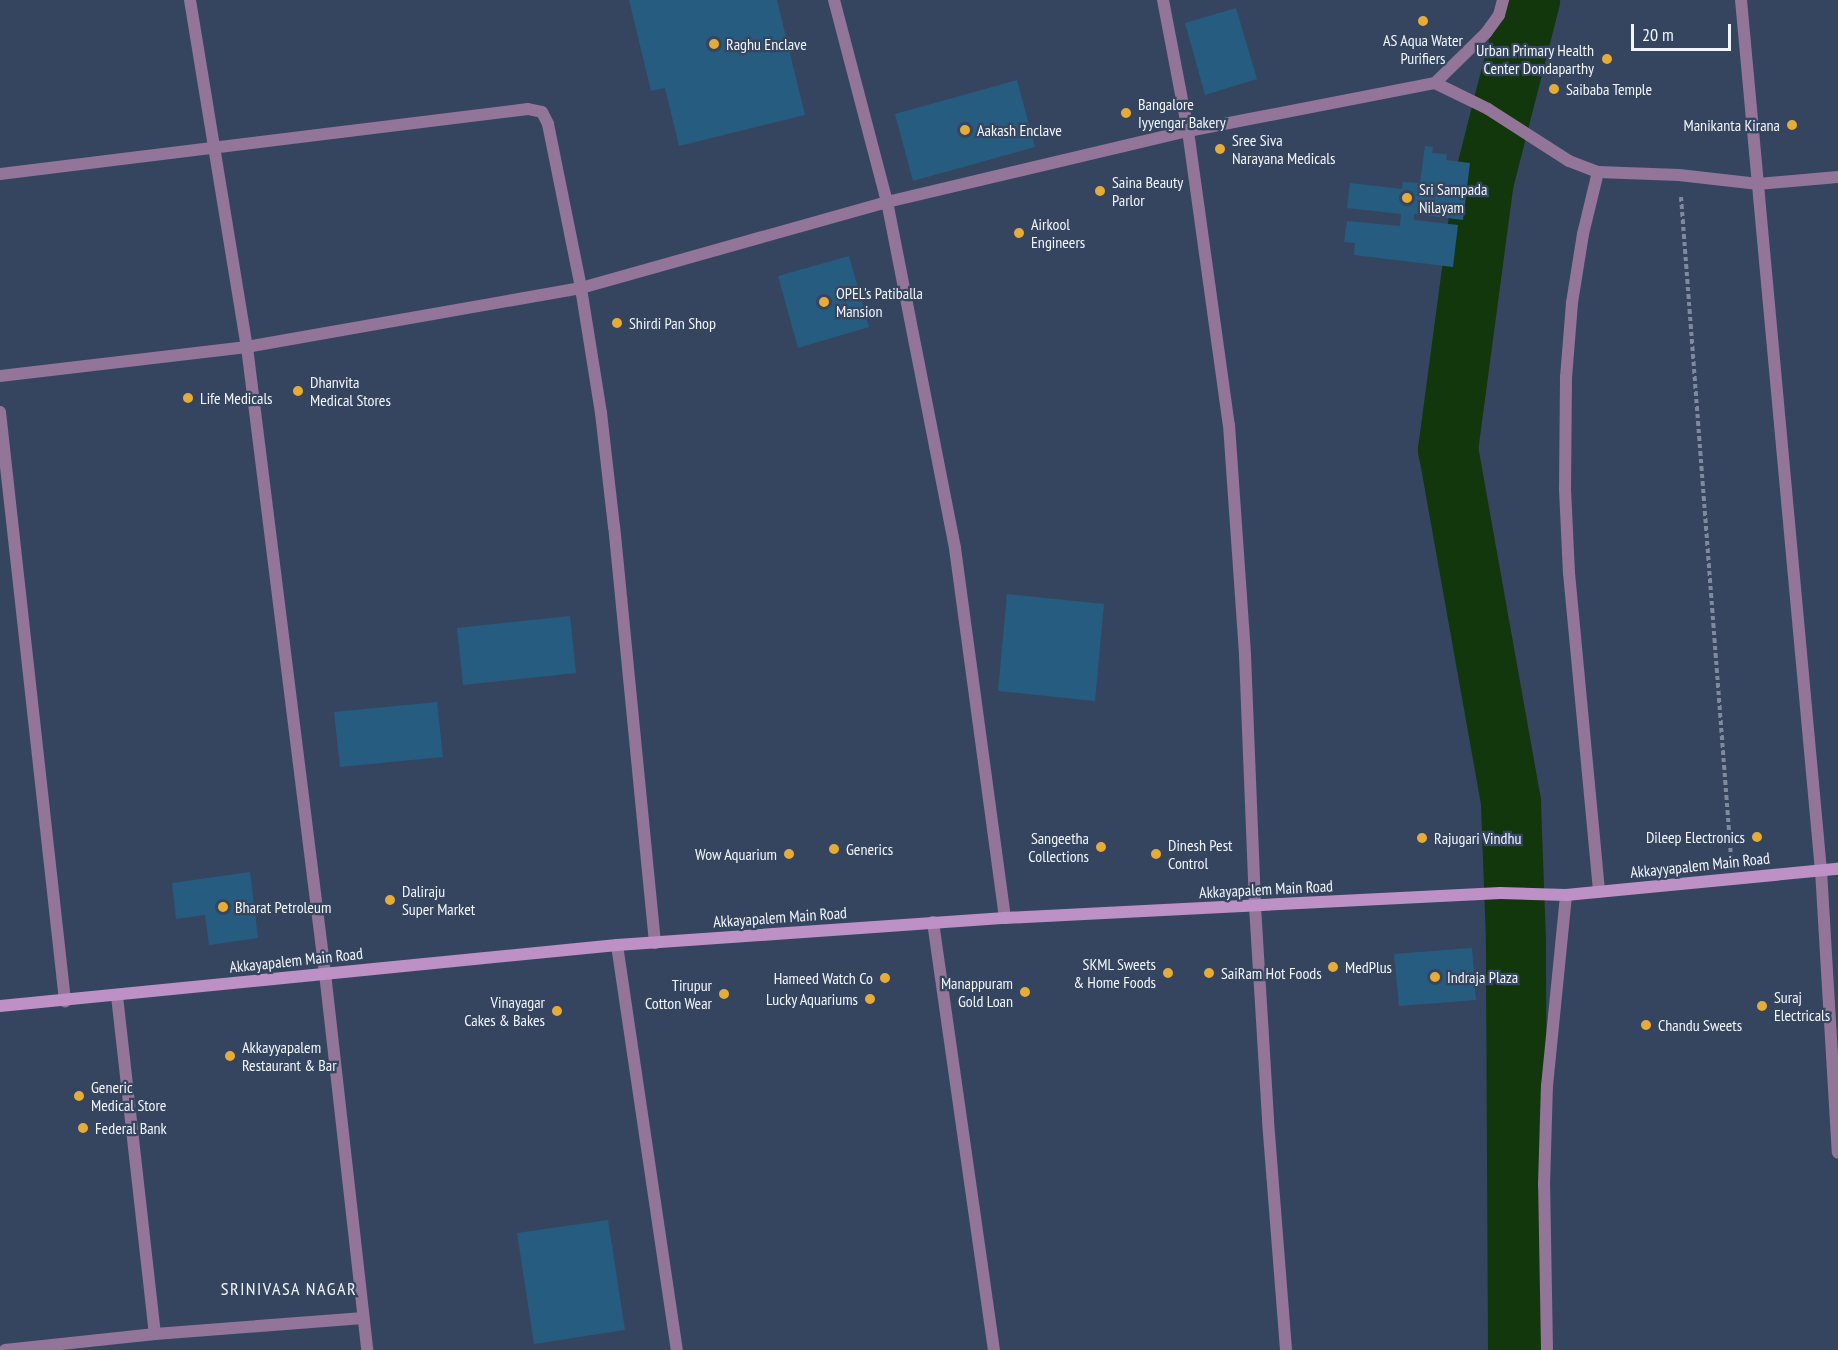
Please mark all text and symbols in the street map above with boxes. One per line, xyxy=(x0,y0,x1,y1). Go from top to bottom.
scale bar xyxy=(1634,12,1734,50)
marker: AS Aqua Water Purifiers xyxy=(1416,14,1430,28)
text: 20 m xyxy=(1642,23,1674,46)
place label: AS Aqua Water Purifiers xyxy=(1383,30,1463,68)
place label: Raghu Enclave xyxy=(726,34,807,54)
marker: Raghu Enclave xyxy=(707,37,721,51)
place label: Urban Primary Health Center Dondaparthy xyxy=(1476,40,1594,78)
marker: Urban Primary Health Center Dondaparthy xyxy=(1598,50,1616,68)
place label: Saibaba Temple xyxy=(1566,79,1653,99)
marker: Saibaba Temple xyxy=(1547,82,1561,96)
place label: Bangalore Iyyengar Bakery xyxy=(1138,94,1226,132)
marker: Bangalore Iyyengar Bakery xyxy=(1119,106,1133,120)
place label: Manikanta Kirana xyxy=(1684,115,1780,135)
marker: Manikanta Kirana xyxy=(1785,118,1799,132)
place label: Aakash Enclave xyxy=(977,120,1062,140)
marker: Aakash Enclave xyxy=(958,123,972,137)
place label: Sree Siva Narayana Medicals xyxy=(1232,130,1335,168)
marker: Sree Siva Narayana Medicals xyxy=(1213,142,1227,156)
place label: Saina Beauty Parlor xyxy=(1112,172,1183,210)
place label: Sri Sampada Nilayam xyxy=(1419,179,1487,217)
marker: Saina Beauty Parlor xyxy=(1093,184,1107,198)
marker: Sri Sampada Nilayam xyxy=(1400,191,1414,205)
place label: Airkool Engineers xyxy=(1031,214,1085,252)
marker: Airkool Engineers xyxy=(1012,226,1026,240)
place label: OPEL's Patiballa Mansion xyxy=(836,283,923,321)
marker: OPEL's Patiballa Mansion xyxy=(817,295,831,309)
place label: Shirdi Pan Shop xyxy=(629,313,716,333)
marker: Shirdi Pan Shop xyxy=(610,316,624,330)
place label: Dhanvita Medical Stores xyxy=(310,372,391,410)
marker: Dhanvita Medical Stores xyxy=(291,384,305,398)
place label: Life Medicals xyxy=(200,388,273,408)
marker: Life Medicals xyxy=(181,391,195,405)
place label: Dileep Electronics xyxy=(1646,827,1745,847)
place label: Sangeetha Collections xyxy=(1028,828,1089,866)
place label: Rajugari Vindhu xyxy=(1434,828,1522,848)
marker: Dileep Electronics xyxy=(1750,830,1764,844)
marker: Rajugari Vindhu xyxy=(1415,831,1429,845)
place label: Dinesh Pest Control xyxy=(1168,835,1233,873)
place label: Generics xyxy=(846,839,893,859)
marker: Sangeetha Collections xyxy=(1094,840,1108,854)
marker: Generics xyxy=(827,842,841,856)
place label: Wow Aquarium xyxy=(694,844,777,864)
marker: Wow Aquarium xyxy=(782,847,796,861)
marker: Dinesh Pest Control xyxy=(1149,847,1163,861)
street label: Akkayyapalem Main Road xyxy=(1629,848,1771,882)
street label: Akkayapalem Main Road xyxy=(1199,876,1333,902)
place label: Daliraju Super Market xyxy=(402,881,475,919)
marker: Daliraju Super Market xyxy=(383,893,397,907)
place label: Bharat Petroleum xyxy=(235,897,331,917)
marker: Bharat Petroleum xyxy=(216,900,230,914)
street label: Akkayapalem Main Road xyxy=(712,903,848,931)
street label: Akkayapalem Main Road xyxy=(228,943,364,977)
place label: SKML Sweets & Home Foods xyxy=(1073,954,1156,992)
place label: MedPlus xyxy=(1345,957,1392,977)
marker: MedPlus xyxy=(1326,960,1340,974)
place label: SaiRam Hot Foods xyxy=(1221,963,1322,983)
marker: SKML Sweets & Home Foods xyxy=(1161,966,1175,980)
marker: SaiRam Hot Foods xyxy=(1202,966,1216,980)
place label: Indraja Plaza xyxy=(1447,967,1518,987)
place label: Hameed Watch Co xyxy=(773,968,873,988)
marker: Indraja Plaza xyxy=(1428,970,1442,984)
marker: Hameed Watch Co xyxy=(878,971,892,985)
place label: Manappuram Gold Loan xyxy=(941,973,1013,1011)
place label: Tirupur Cotton Wear xyxy=(645,975,712,1013)
marker: Manappuram Gold Loan xyxy=(1018,985,1032,999)
marker: Tirupur Cotton Wear xyxy=(717,987,731,1001)
place label: Suraj Electricals xyxy=(1774,987,1830,1025)
place label: Lucky Aquariums xyxy=(765,989,858,1009)
place label: Vinayagar Cakes & Bakes xyxy=(464,992,545,1030)
marker: Lucky Aquariums xyxy=(863,992,877,1006)
marker: Suraj Electricals xyxy=(1755,999,1769,1013)
marker: Vinayagar Cakes & Bakes xyxy=(550,1004,564,1018)
place label: Chandu Sweets xyxy=(1658,1015,1742,1035)
marker: Chandu Sweets xyxy=(1639,1018,1653,1032)
place label: Akkayyapalem Restaurant & Bar xyxy=(242,1037,337,1075)
marker: Akkayyapalem Restaurant & Bar xyxy=(223,1049,237,1063)
place label: Generic Medical Store xyxy=(91,1077,166,1115)
marker: Generic Medical Store xyxy=(72,1089,86,1103)
place label: Federal Bank xyxy=(95,1118,167,1138)
marker: Federal Bank xyxy=(76,1121,90,1135)
district label: SRINIVASA NAGAR xyxy=(221,1278,357,1300)

